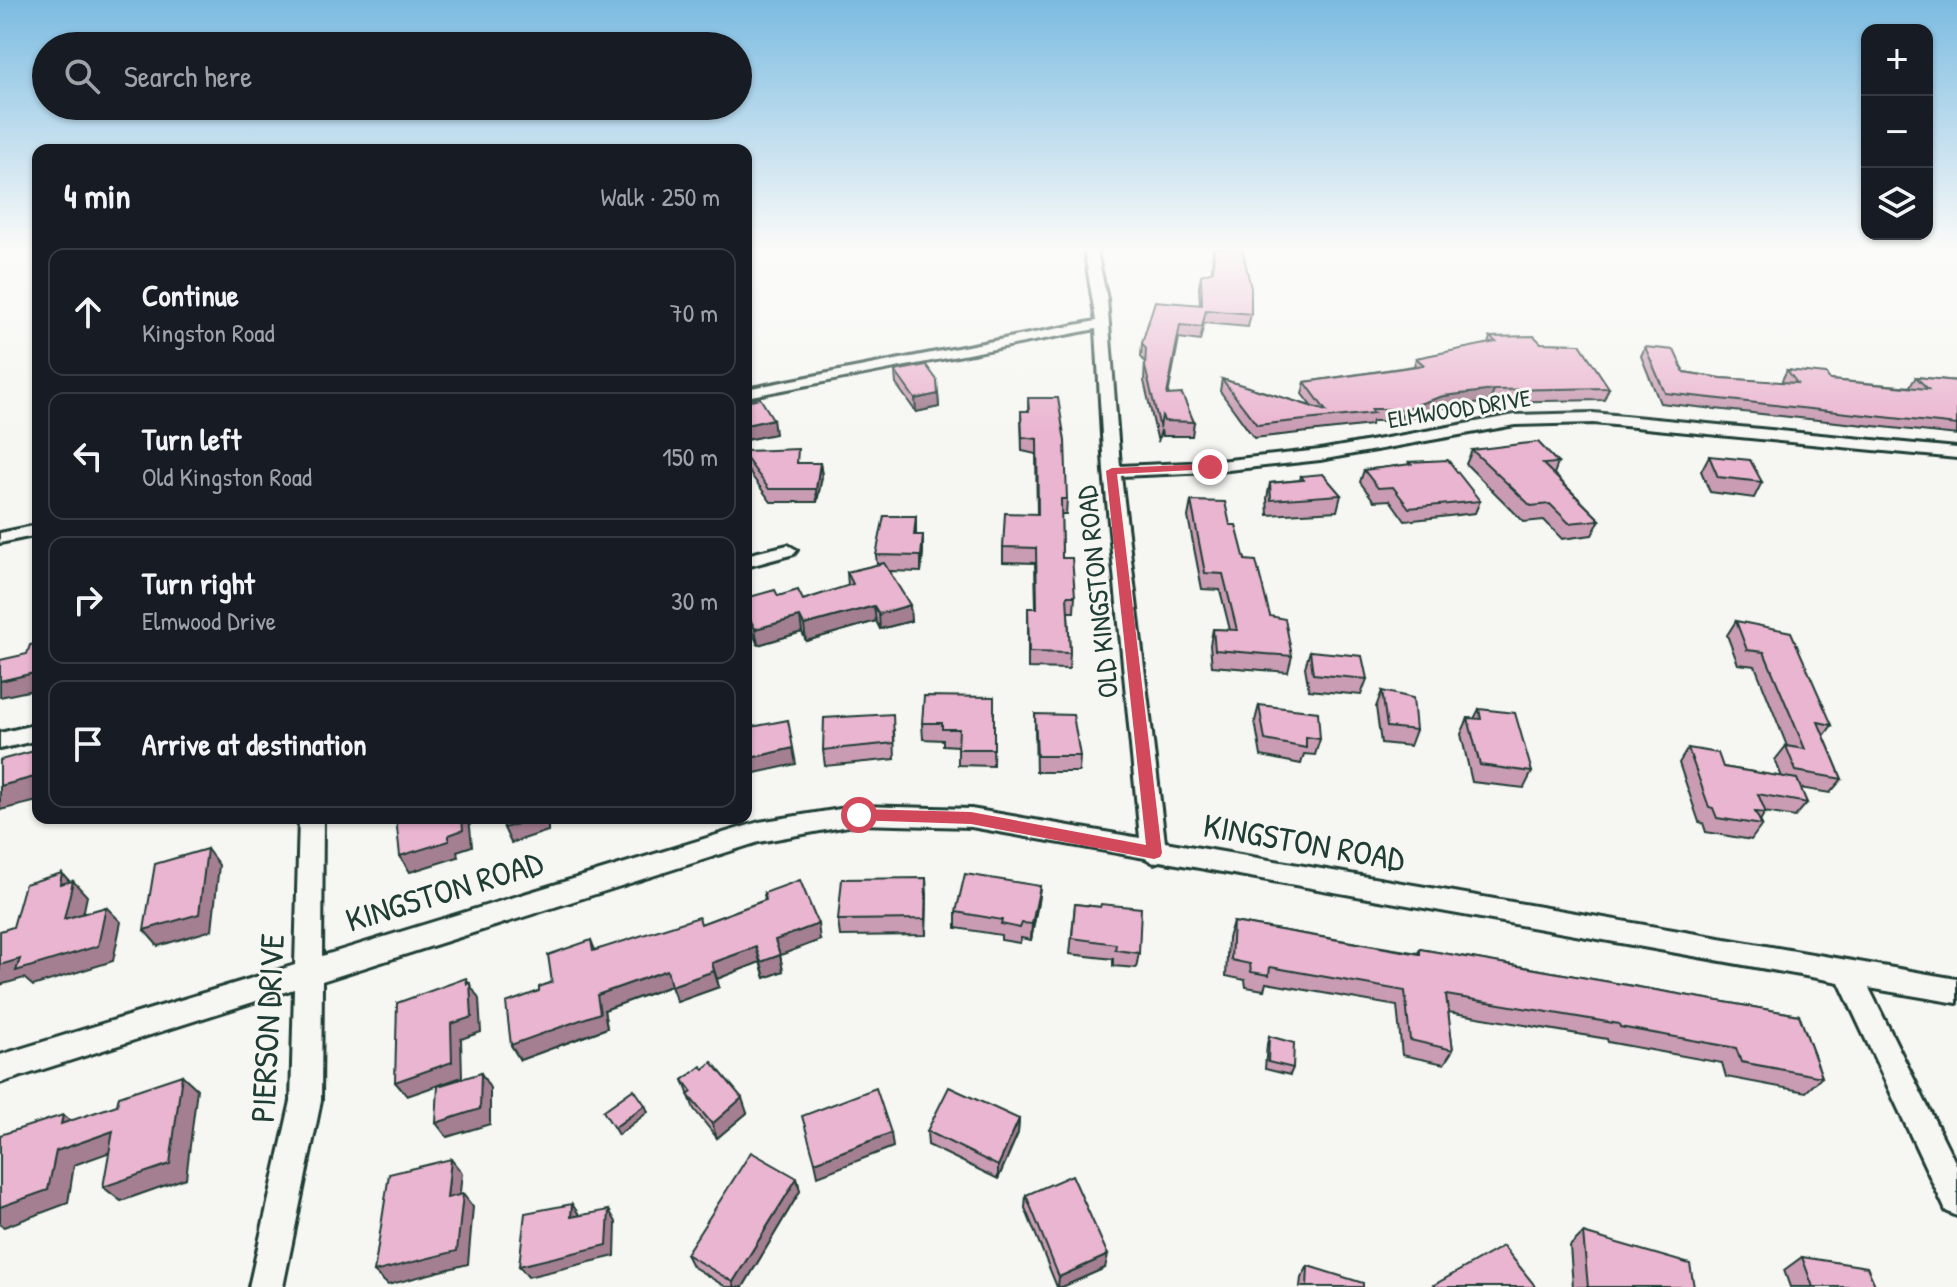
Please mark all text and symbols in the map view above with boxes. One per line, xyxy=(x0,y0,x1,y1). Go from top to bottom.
map controls xyxy=(1861,24,1933,240)
button: + xyxy=(1861,24,1933,96)
search box xyxy=(32,32,752,120)
icon: search xyxy=(60,54,104,98)
text: Search here xyxy=(124,56,252,96)
button: − xyxy=(1861,96,1933,168)
button: layers xyxy=(1861,168,1933,240)
text: 4 min xyxy=(64,173,131,219)
text: Walk · 250 m xyxy=(600,179,720,214)
text: Continue xyxy=(142,275,239,315)
icon: ahead xyxy=(66,290,110,334)
text: 70 m xyxy=(670,295,718,330)
text: Kingston Road xyxy=(142,315,275,350)
street label: ELMWOOD DRIVE xyxy=(1385,381,1533,435)
text: Turn left xyxy=(142,419,241,459)
icon: left xyxy=(66,434,110,478)
text: 150 m xyxy=(662,439,718,474)
route end xyxy=(1192,449,1228,485)
text: Old Kingston Road xyxy=(142,459,312,494)
street label: OLD KINGSTON ROAD xyxy=(1067,483,1127,700)
text: Turn right xyxy=(142,563,255,603)
icon: right xyxy=(66,578,110,622)
text: 30 m xyxy=(671,583,718,618)
text: Elmwood Drive xyxy=(142,603,276,638)
icon: arrive xyxy=(66,722,110,766)
text: Arrive at destination xyxy=(142,724,367,764)
route start xyxy=(841,797,877,833)
street label: KINGSTON ROAD xyxy=(1200,802,1408,882)
street label: KINGSTON ROAD xyxy=(340,839,548,943)
street label: PIERSON DRIVE xyxy=(239,932,295,1124)

